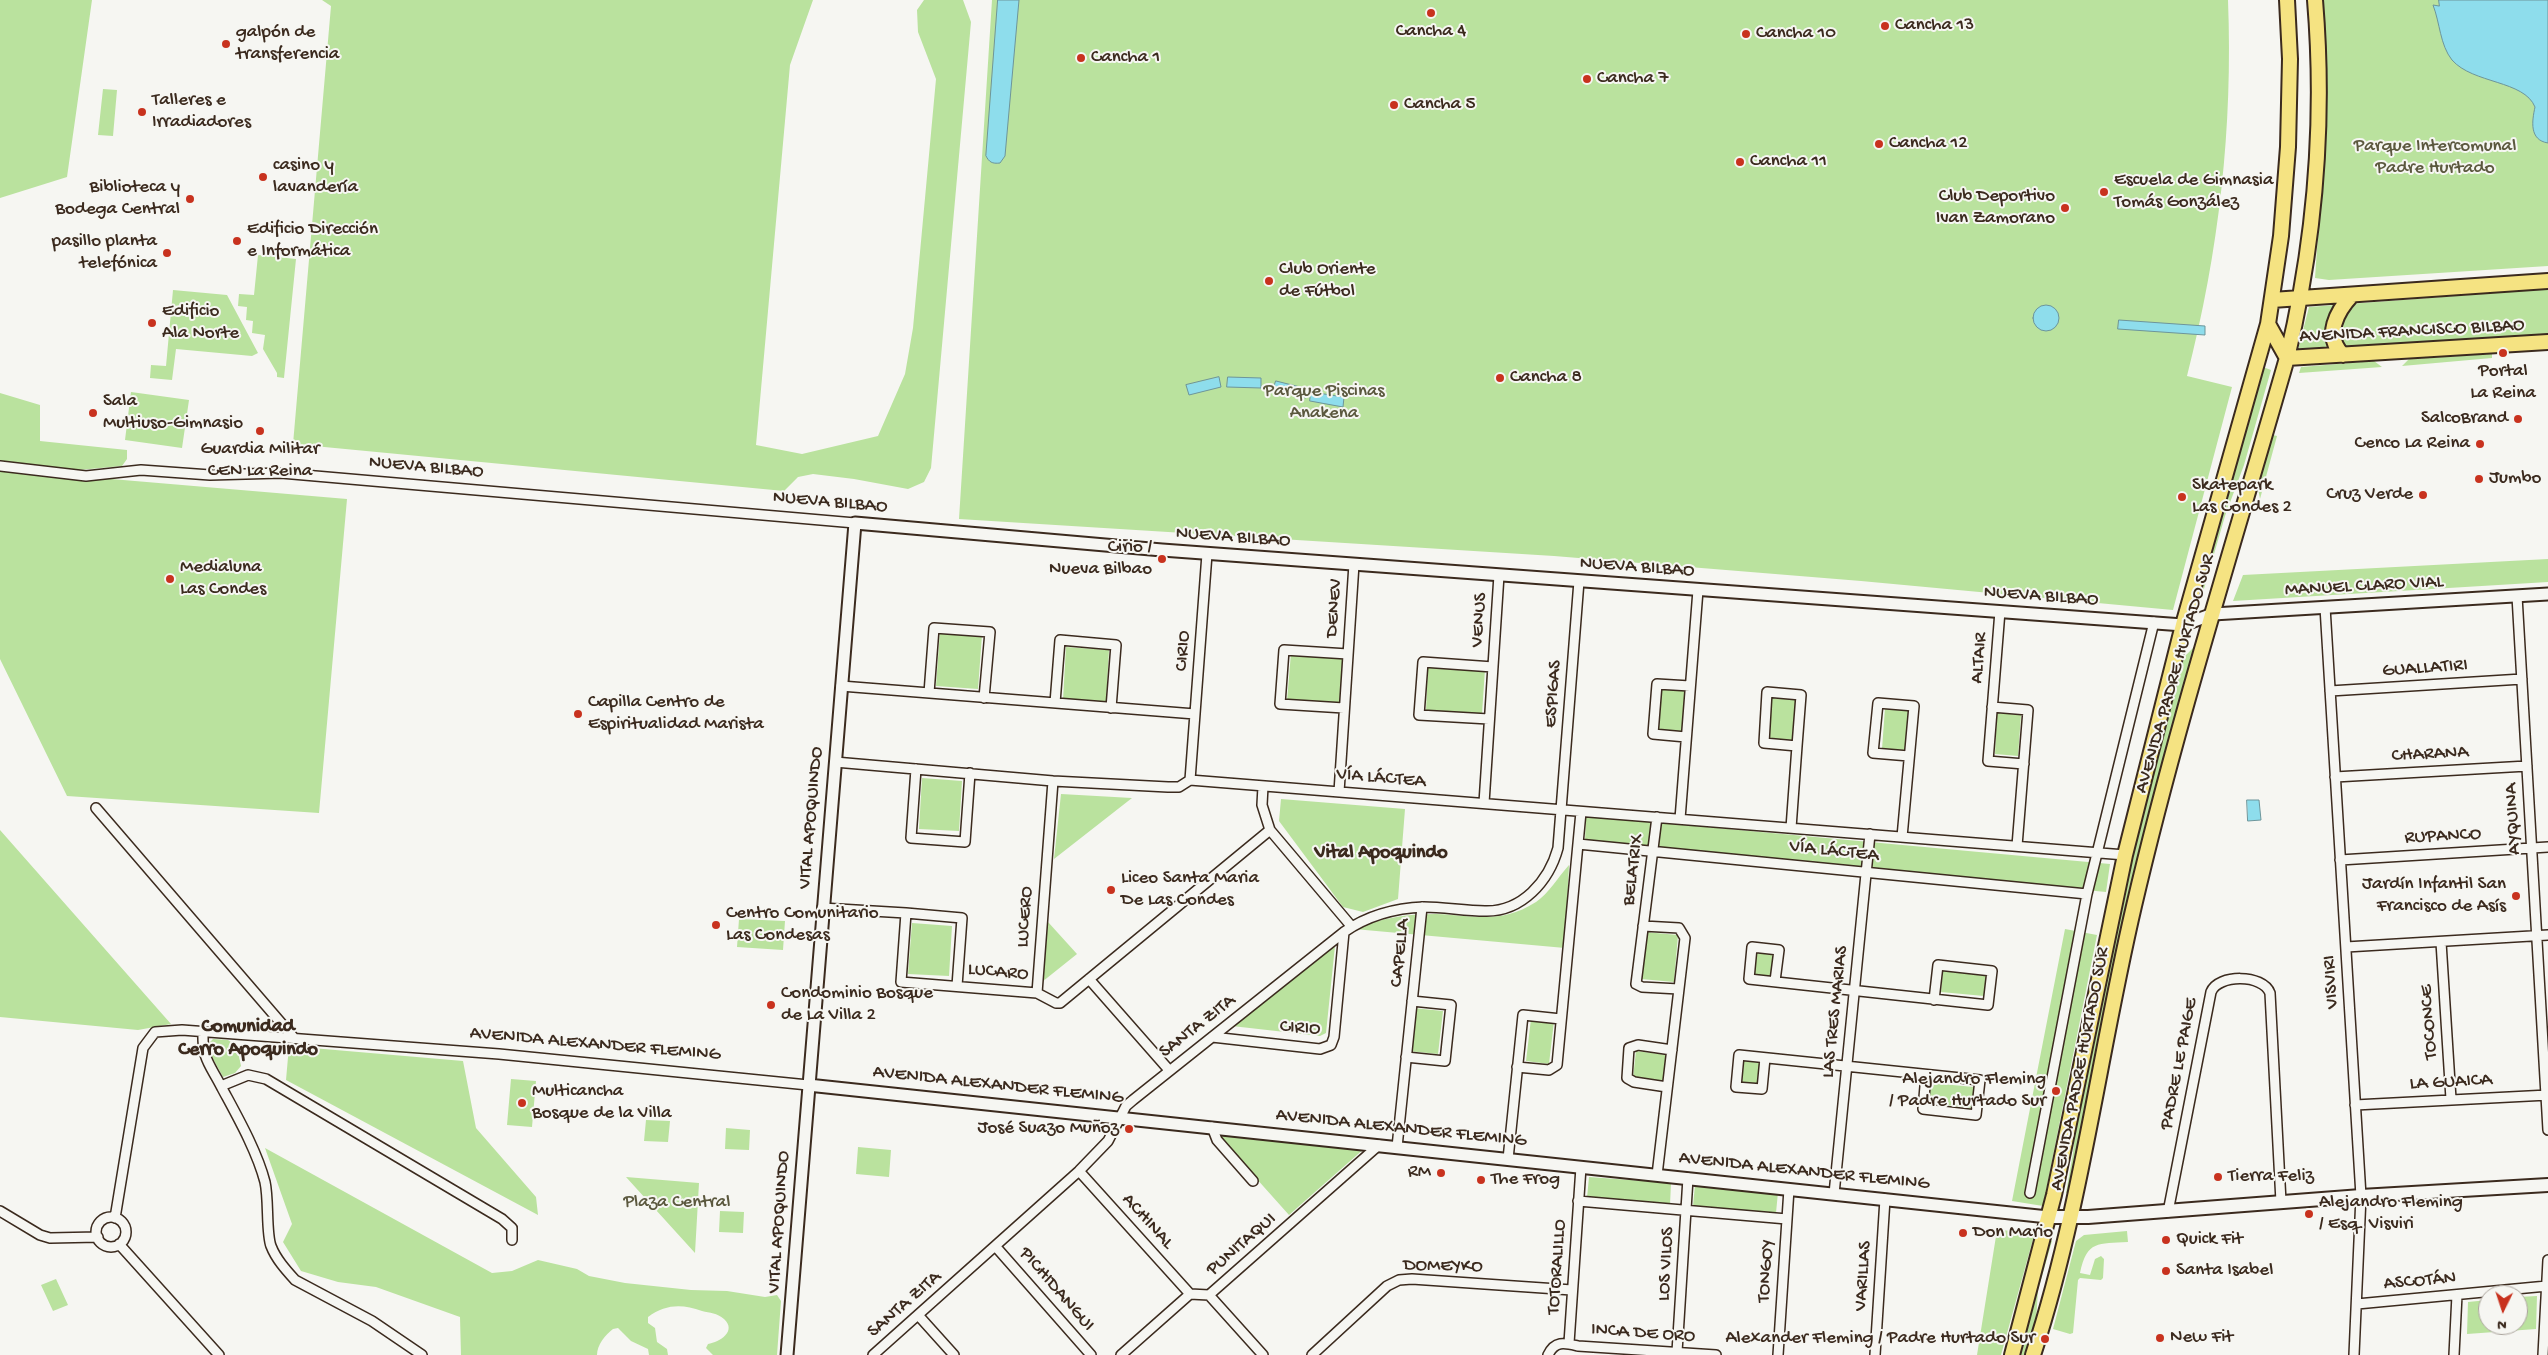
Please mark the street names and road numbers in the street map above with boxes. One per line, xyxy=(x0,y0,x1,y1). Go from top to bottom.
street label: AVENIDA FRANCISCO BILBAO xyxy=(2299,315,2525,349)
street label: NUEVA BILBAO xyxy=(368,452,484,484)
street label: NUEVA BILBAO xyxy=(772,487,888,519)
street label: NUEVA BILBAO xyxy=(1175,523,1291,553)
street label: AVENIDA PADRE HURTADO SUR xyxy=(2131,552,2221,796)
street label: NUEVA BILBAO xyxy=(1579,553,1695,583)
street label: MANUEL CLARO VIAL xyxy=(2284,571,2444,603)
street label: DENEV xyxy=(1322,578,1348,638)
street label: NUEVA BILBAO xyxy=(1983,582,2099,612)
street label: VENUS xyxy=(1467,592,1493,648)
street label: CIRIO xyxy=(1171,630,1197,672)
street label: ALTAIR xyxy=(1966,632,1994,684)
street label: GUALLATIRI xyxy=(2381,655,2469,683)
street label: ESPIGAS xyxy=(1540,659,1568,729)
street label: CHARANA xyxy=(2391,742,2469,768)
street label: VITAL APOQUINDO xyxy=(794,746,830,890)
street label: VÍA LÁCTEA xyxy=(1335,764,1427,794)
street label: AYQUINA xyxy=(2501,782,2527,856)
street label: RUPANCO xyxy=(2404,824,2482,850)
street label: BELATRIX xyxy=(1618,833,1650,907)
street label: VÍA LÁCTEA xyxy=(1788,836,1880,868)
street label: LUCERO xyxy=(1012,886,1040,948)
street label: CAPELLA xyxy=(1386,918,1416,988)
street label: LAS TRES MARIAS xyxy=(1818,945,1854,1079)
street label: AVENIDA PADRE HURTADO SUR xyxy=(2046,945,2116,1193)
street label: VISVIRI xyxy=(2319,954,2345,1010)
street label: LUCARO xyxy=(967,959,1029,987)
street label: TOCONCE xyxy=(2416,984,2444,1060)
street label: SANTA ZITA xyxy=(1155,990,1241,1064)
street label: PADRE LE PAIGE xyxy=(2156,996,2204,1132)
street label: CIRIO xyxy=(1279,1016,1321,1042)
street label: AVENIDA ALEXANDER FLEMING xyxy=(469,1023,721,1067)
street label: AVENIDA ALEXANDER FLEMING xyxy=(872,1062,1124,1110)
street label: LA GUAICA xyxy=(2409,1069,2493,1097)
street label: AVENIDA ALEXANDER FLEMING xyxy=(1275,1105,1527,1153)
street label: AVENIDA ALEXANDER FLEMING xyxy=(1678,1148,1930,1196)
street label: VITAL APOQUINDO xyxy=(764,1150,796,1294)
street label: ACHINAL xyxy=(1116,1189,1178,1255)
street label: PUNITAQUI xyxy=(1202,1208,1282,1282)
street label: TOTORALILLO xyxy=(1543,1219,1573,1315)
street label: LOS VILOS xyxy=(1654,1226,1680,1302)
street label: TONGOY xyxy=(1753,1239,1781,1303)
street label: VARILLAS xyxy=(1850,1240,1878,1312)
street label: PICHIDANGUI xyxy=(1013,1243,1099,1337)
street label: DOMEYKO xyxy=(1403,1255,1483,1279)
street label: SANTA ZITA xyxy=(863,1267,947,1343)
street label: ASCOTÁN xyxy=(2383,1267,2457,1297)
street label: INCA DE ORO xyxy=(1590,1319,1696,1349)

